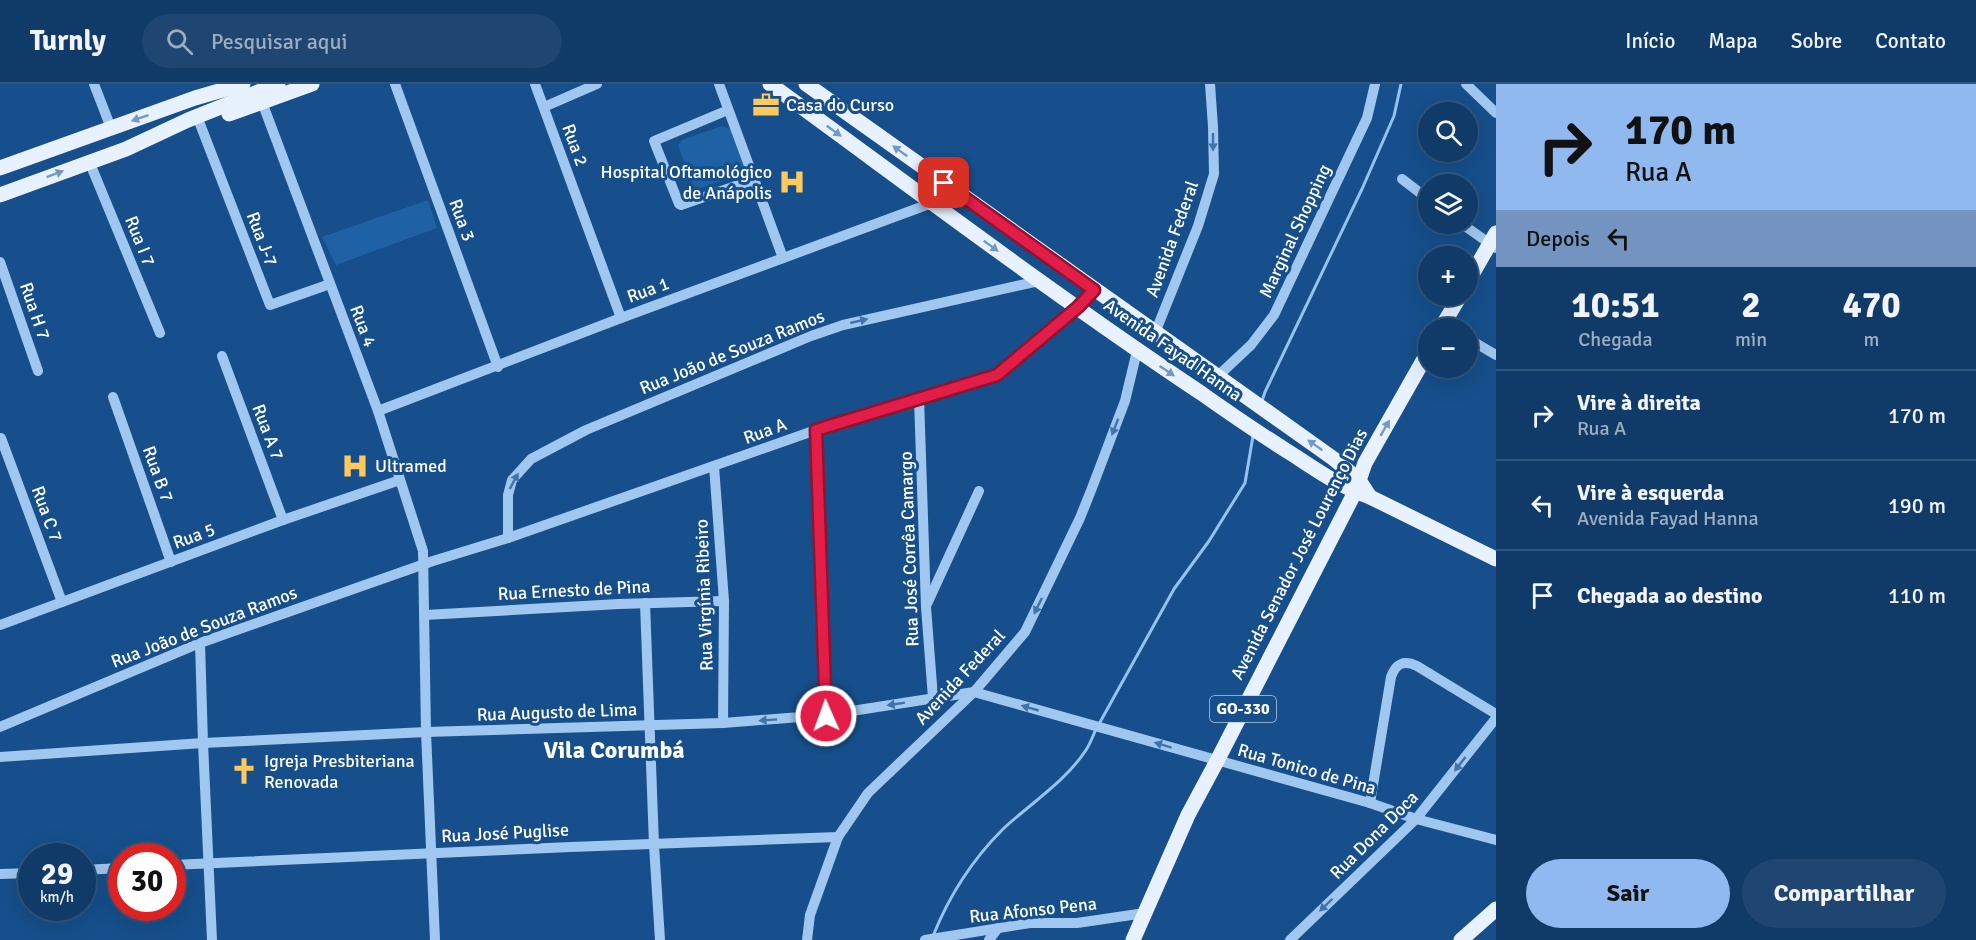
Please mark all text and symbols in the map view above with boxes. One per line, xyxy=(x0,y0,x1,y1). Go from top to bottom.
search box xyxy=(142,14,562,68)
text: Turnly xyxy=(30,24,106,58)
icon: search xyxy=(163,25,196,58)
text: Pesquisar aqui xyxy=(211,28,347,55)
text: Início xyxy=(1625,28,1675,54)
text: Mapa xyxy=(1708,28,1758,54)
text: Sobre xyxy=(1791,28,1842,54)
text: Contato xyxy=(1875,28,1946,54)
office icon: Casa do Curso xyxy=(751,90,781,120)
place label: Casa do Curso xyxy=(786,94,894,116)
map controls xyxy=(1418,102,1478,378)
button: search xyxy=(1418,102,1478,162)
text: 170 m xyxy=(1625,105,1736,156)
icon: right xyxy=(1526,108,1604,186)
one-way arrow xyxy=(131,113,149,123)
street label: Rua 2 xyxy=(557,121,593,169)
one-way arrow xyxy=(827,124,842,136)
one-way arrow xyxy=(1208,133,1218,152)
one-way arrow xyxy=(892,145,908,157)
text: Rua A xyxy=(1625,156,1692,189)
pin xyxy=(918,157,969,208)
place label: Hospital Oftamológico de Anápolis xyxy=(601,161,772,204)
street label: Marginal Shopping xyxy=(1254,161,1336,301)
icon: arrive xyxy=(927,166,960,199)
hospital icon: Hospital Oftamológico de Anápolis xyxy=(777,167,807,197)
one-way arrow xyxy=(46,169,64,178)
button: layers xyxy=(1418,174,1478,234)
street label: Avenida Federal xyxy=(1141,178,1203,300)
street label: Rua 3 xyxy=(444,196,480,244)
street label: Rua J-7 xyxy=(242,209,282,269)
street label: Rua I 7 xyxy=(120,213,160,269)
icon: left xyxy=(1602,222,1635,255)
text: Depois xyxy=(1526,225,1590,252)
one-way arrow xyxy=(984,240,999,252)
button: + xyxy=(1418,246,1478,306)
street label: Rua 1 xyxy=(624,272,672,308)
street label: Rua H 7 xyxy=(15,279,55,343)
text: 10:51 xyxy=(1571,283,1660,328)
text: 2 xyxy=(1741,283,1761,328)
text: 470 xyxy=(1842,283,1901,328)
street label: Avenida Fayad Hanna xyxy=(1100,294,1246,406)
street label: Rua 4 xyxy=(345,302,381,350)
street label: Rua João de Souza Ramos xyxy=(636,305,828,399)
one-way arrow xyxy=(849,316,868,326)
button: − xyxy=(1418,318,1478,378)
text: Chegada xyxy=(1578,327,1653,352)
text: min xyxy=(1735,327,1767,352)
text: m xyxy=(1864,327,1880,352)
one-way arrow xyxy=(1159,365,1175,377)
text: Vire à direita xyxy=(1577,389,1701,416)
icon: right xyxy=(1526,399,1559,432)
street label: Rua A 7 xyxy=(247,401,289,463)
text: 170 m xyxy=(1888,402,1946,429)
street label: Rua A xyxy=(740,413,790,449)
text: Rua A xyxy=(1577,416,1626,441)
one-way arrow xyxy=(1110,418,1119,436)
one-way arrow xyxy=(1379,420,1390,436)
street label: Avenida Senador José Lourenço Dias xyxy=(1226,425,1372,683)
one-way arrow xyxy=(1308,440,1323,452)
street label: Rua B 7 xyxy=(138,443,178,505)
hospital icon: Ultramed xyxy=(340,451,370,481)
street label: Rua José Corrêa Camargo xyxy=(895,451,923,647)
place label: Ultramed xyxy=(375,455,447,477)
one-way arrow xyxy=(509,472,519,490)
text: Vire à esquerda xyxy=(1577,479,1724,506)
street label: Rua C 7 xyxy=(27,483,67,545)
icon: left xyxy=(1526,489,1559,522)
text: 190 m xyxy=(1888,492,1946,519)
text: Avenida Fayad Hanna xyxy=(1577,506,1759,531)
street label: Rua 5 xyxy=(170,518,218,554)
street label: Rua Virgínia Ribeiro xyxy=(690,519,718,671)
street label: Rua Ernesto de Pina xyxy=(497,575,651,605)
icon: arrive xyxy=(1526,579,1559,612)
street label: Rua João de Souza Ramos xyxy=(108,581,300,673)
text: Chegada ao destino xyxy=(1577,582,1763,609)
text: 110 m xyxy=(1888,582,1946,609)
one-way arrow xyxy=(1033,597,1042,614)
street label: Avenida Federal xyxy=(910,625,1010,729)
position arrow xyxy=(794,684,858,748)
road number: GO-330 xyxy=(1210,696,1276,722)
street label: Rua Augusto de Lima xyxy=(476,698,638,726)
one-way arrow xyxy=(886,700,905,709)
one-way arrow xyxy=(1021,702,1039,712)
one-way arrow xyxy=(758,715,777,725)
district label: Vila Corumbá xyxy=(543,735,685,765)
street label: Rua Tonico de Pina xyxy=(1235,739,1379,799)
one-way arrow xyxy=(1154,740,1172,749)
place label: Igreja Presbiteriana Renovada xyxy=(264,750,415,793)
church icon: Igreja Presbiteriana Renovada xyxy=(229,756,259,786)
one-way arrow xyxy=(1453,756,1466,772)
street label: Rua Dona Doca xyxy=(1325,786,1423,884)
street label: Rua José Puglise xyxy=(441,819,569,847)
speed limit sign: 30 xyxy=(108,843,186,921)
text: 29 xyxy=(41,856,73,893)
button: Sair xyxy=(1526,859,1730,928)
button: Compartilhar xyxy=(1742,859,1946,928)
text: km/h xyxy=(40,888,74,906)
street label: Rua Afonso Pena xyxy=(968,892,1098,928)
one-way arrow xyxy=(1320,898,1334,912)

